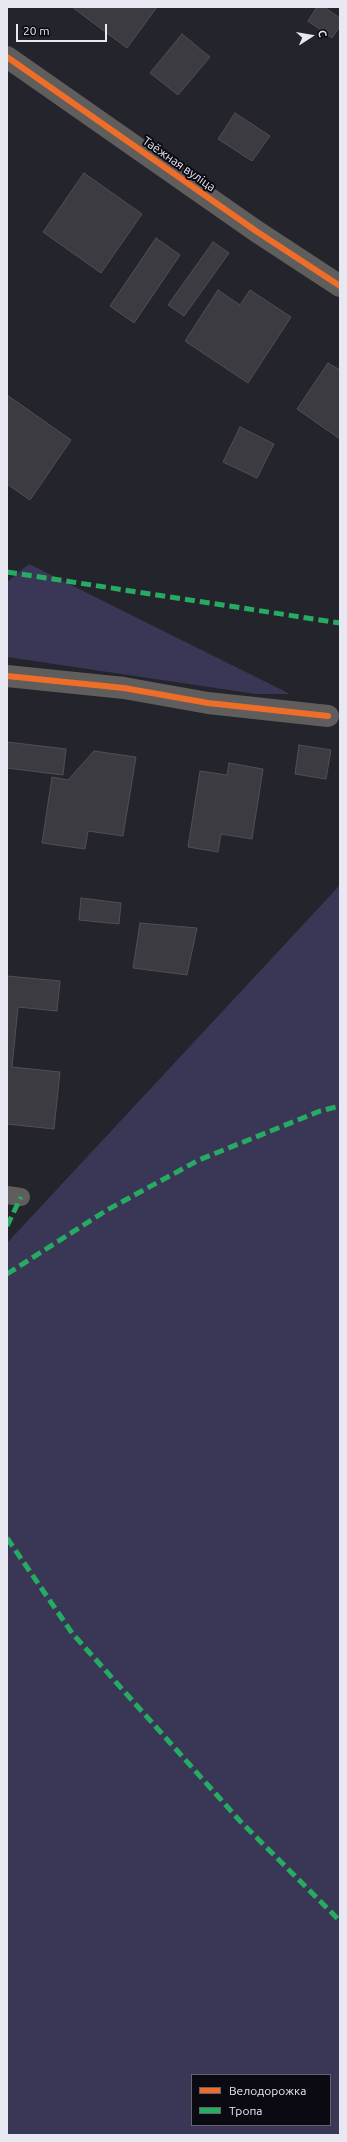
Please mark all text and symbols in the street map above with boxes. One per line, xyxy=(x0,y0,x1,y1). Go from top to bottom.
scale bar xyxy=(18,16,109,42)
north arrow xyxy=(291,16,331,56)
text: 20 m xyxy=(23,24,50,37)
text: С xyxy=(316,29,329,38)
street label: Таёжная вуліца xyxy=(140,134,218,194)
legend xyxy=(191,2074,331,2126)
text: Велодорожка xyxy=(229,2084,306,2097)
text: Тропа xyxy=(229,2104,262,2117)

